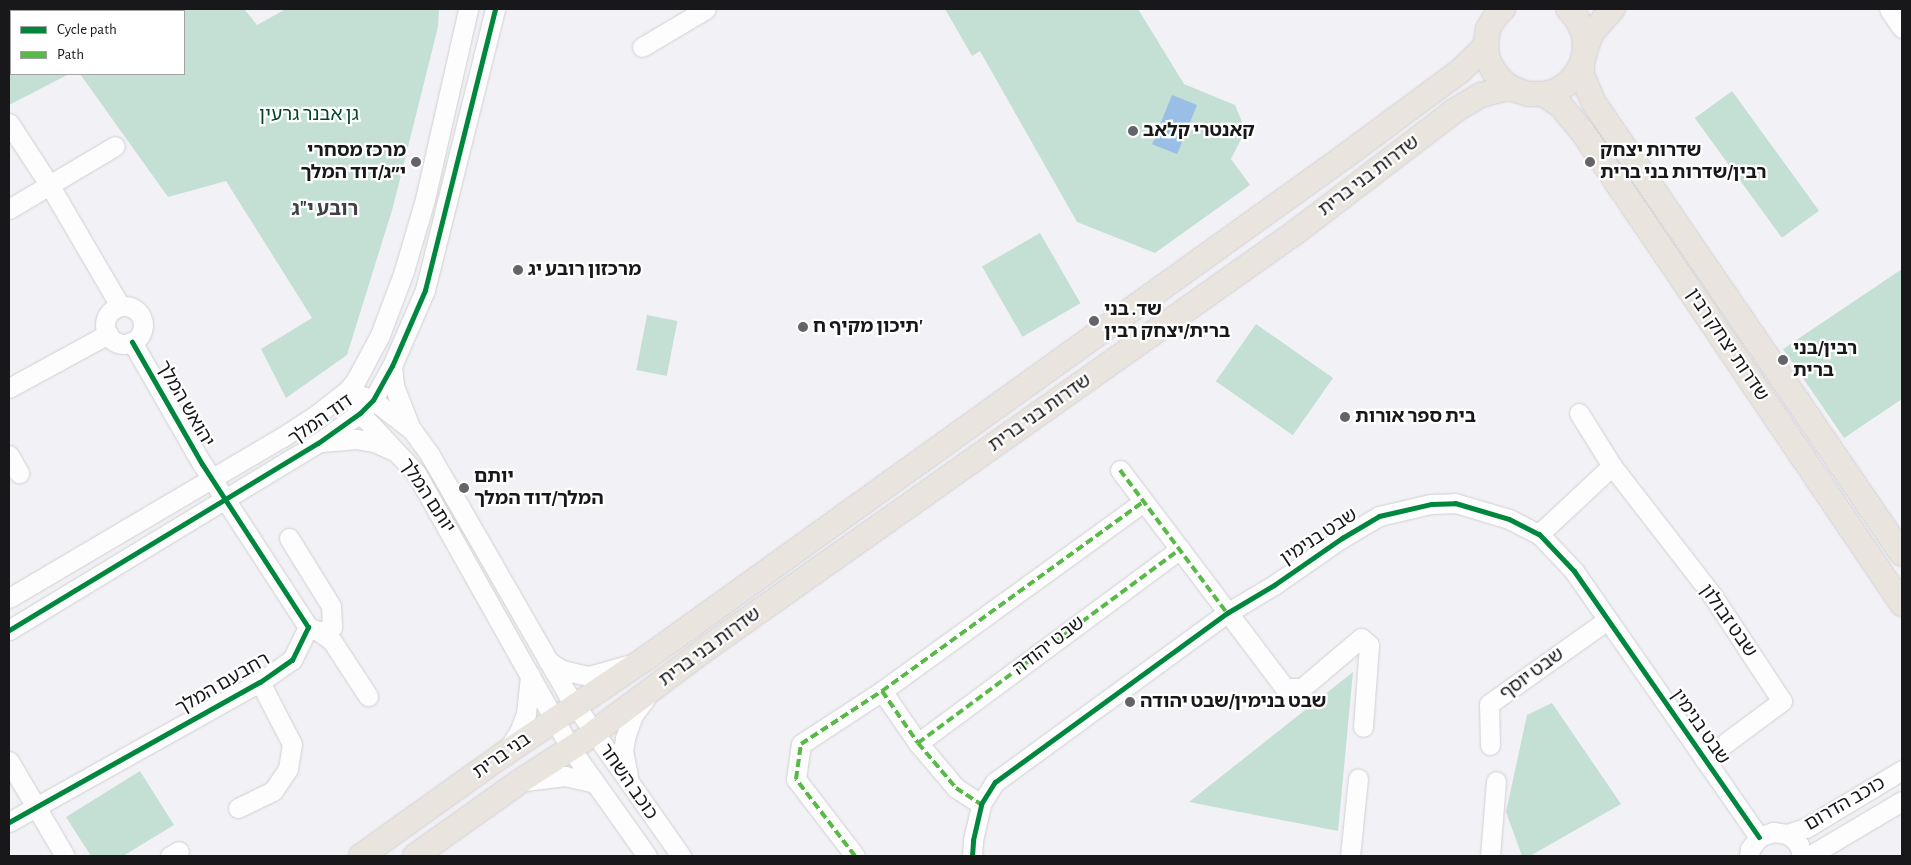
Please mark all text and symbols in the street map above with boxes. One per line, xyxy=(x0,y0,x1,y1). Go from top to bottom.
legend xyxy=(10,10,185,75)
text: Cycle path xyxy=(57,22,117,37)
text: Path xyxy=(57,47,84,62)
park label: גן אבנר גרעין xyxy=(259,104,359,126)
place label: קאנטרי קלאב xyxy=(1143,120,1255,142)
marker: קאנטרי קלאב xyxy=(1127,125,1139,137)
street label: שדרות בני ברית xyxy=(1314,131,1424,221)
place label: מרכז מסחרי י״ג/דוד המלך xyxy=(300,140,406,184)
place label: שדרות יצחק רבין/שדרות בני ברית xyxy=(1600,140,1767,184)
marker: מרכז מסחרי י״ג/דוד המלך xyxy=(410,156,422,168)
marker: שדרות יצחק רבין/שדרות בני ברית xyxy=(1584,156,1596,168)
district label: רובע י"ג xyxy=(292,197,358,221)
place label: מרכזון רובע יג xyxy=(528,259,641,281)
marker: מרכזון רובע יג xyxy=(512,264,524,276)
street label: שדרות יצחק רבין xyxy=(1681,284,1773,406)
place label: שד. בני ברית/יצחק רבין xyxy=(1104,299,1230,343)
marker: שד. בני ברית/יצחק רבין xyxy=(1088,315,1100,327)
place label: תיכון מקיף ח' xyxy=(813,316,923,338)
marker: תיכון מקיף ח' xyxy=(797,321,809,333)
place label: רבין/בני ברית xyxy=(1793,338,1857,382)
marker: רבין/בני ברית xyxy=(1777,354,1789,366)
street label: יהואש המלך xyxy=(151,357,219,451)
street label: שדרות בני ברית xyxy=(984,369,1096,457)
street label: דוד המלך xyxy=(284,390,358,450)
place label: בית ספר אורות xyxy=(1355,406,1476,428)
marker: בית ספר אורות xyxy=(1339,411,1351,423)
street label: יותם המלך xyxy=(394,454,460,538)
place label: יותם המלך/דוד המלך xyxy=(474,466,604,510)
marker: יותם המלך/דוד המלך xyxy=(458,482,470,494)
street label: שבט בנימין xyxy=(1276,504,1362,570)
street label: שבט זבולון xyxy=(1695,580,1761,662)
street label: שדרות בני ברית xyxy=(655,602,765,692)
street label: שבט יהודה xyxy=(1009,612,1089,680)
street label: שבט יוסף xyxy=(1495,643,1569,705)
street label: רחבעם המלך xyxy=(172,648,274,720)
street label: שבט בנימין xyxy=(1666,685,1734,769)
place label: שבט בנימין/שבט יהודה xyxy=(1140,691,1327,713)
marker: שבט בנימין/שבט יהודה xyxy=(1124,696,1136,708)
street label: בני ברית xyxy=(469,728,535,784)
street label: כוכב השחר xyxy=(594,740,662,824)
street label: כוכב הדרום xyxy=(1801,772,1889,836)

